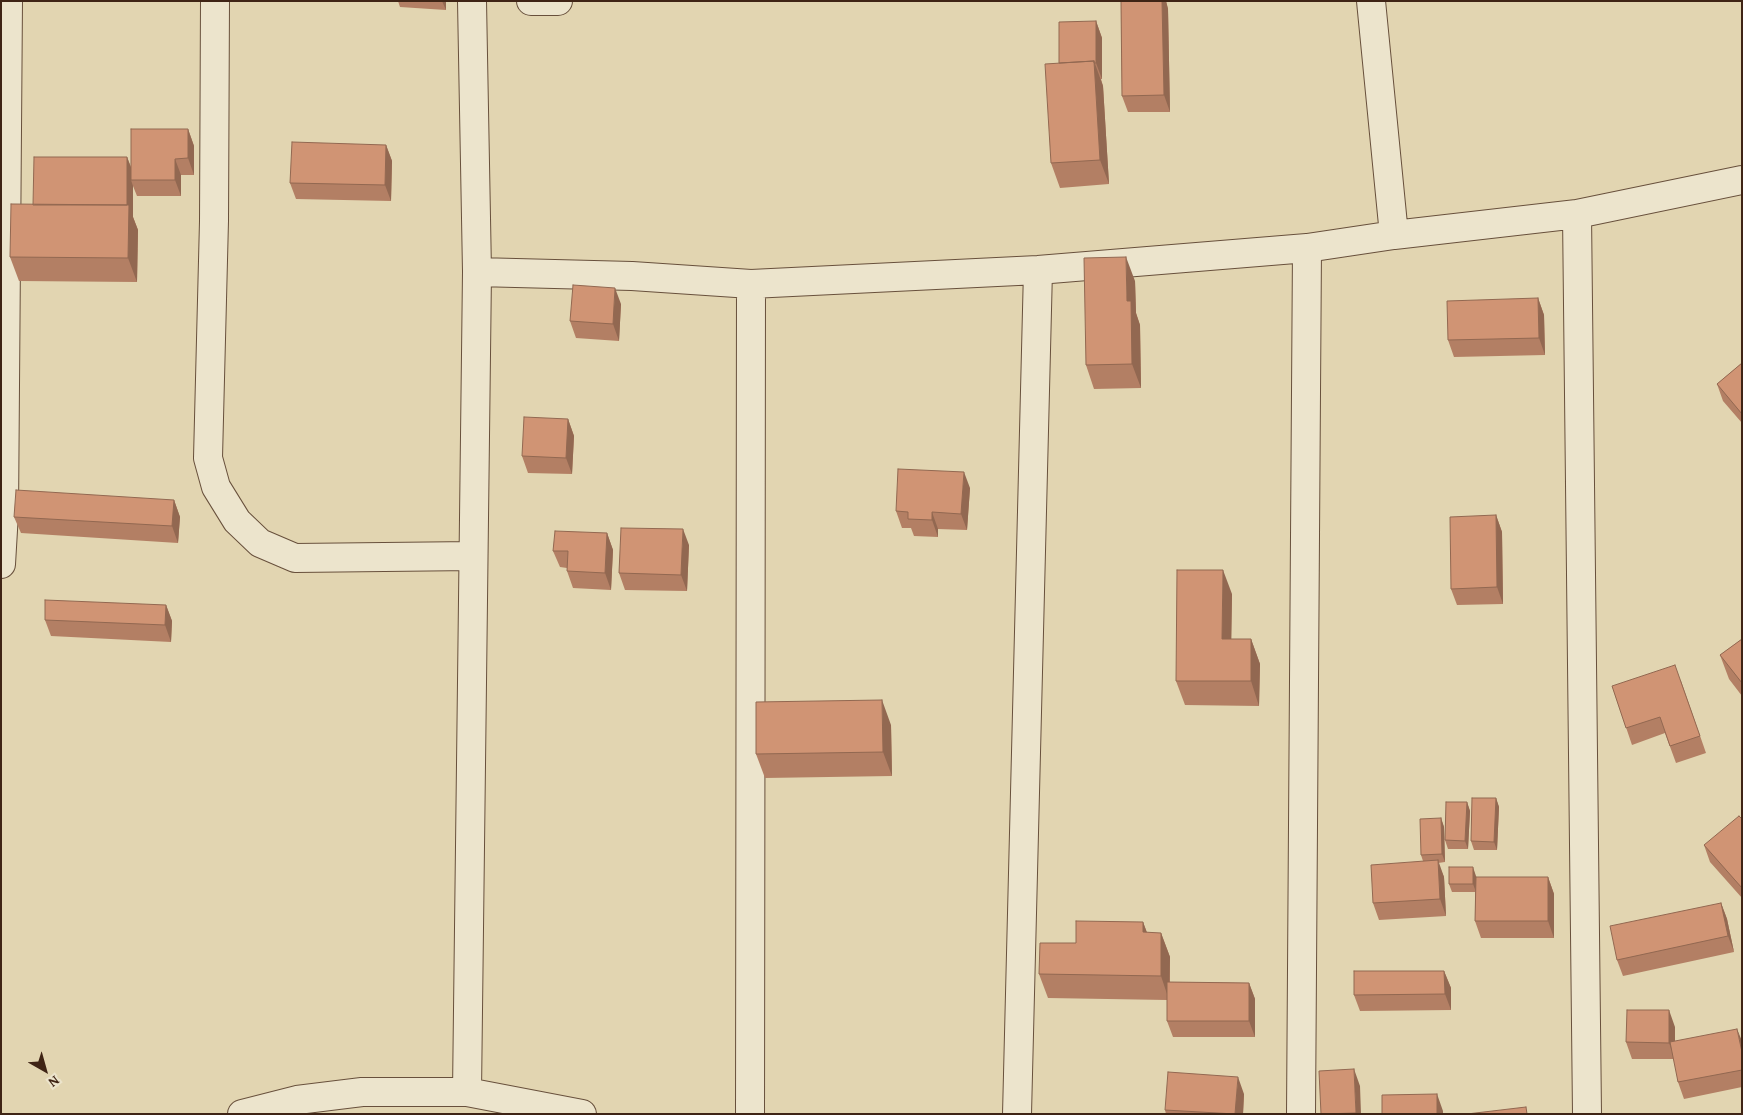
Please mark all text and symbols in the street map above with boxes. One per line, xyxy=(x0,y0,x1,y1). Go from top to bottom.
north arrow xyxy=(20,1045,70,1095)
text: N xyxy=(44,1071,64,1093)

